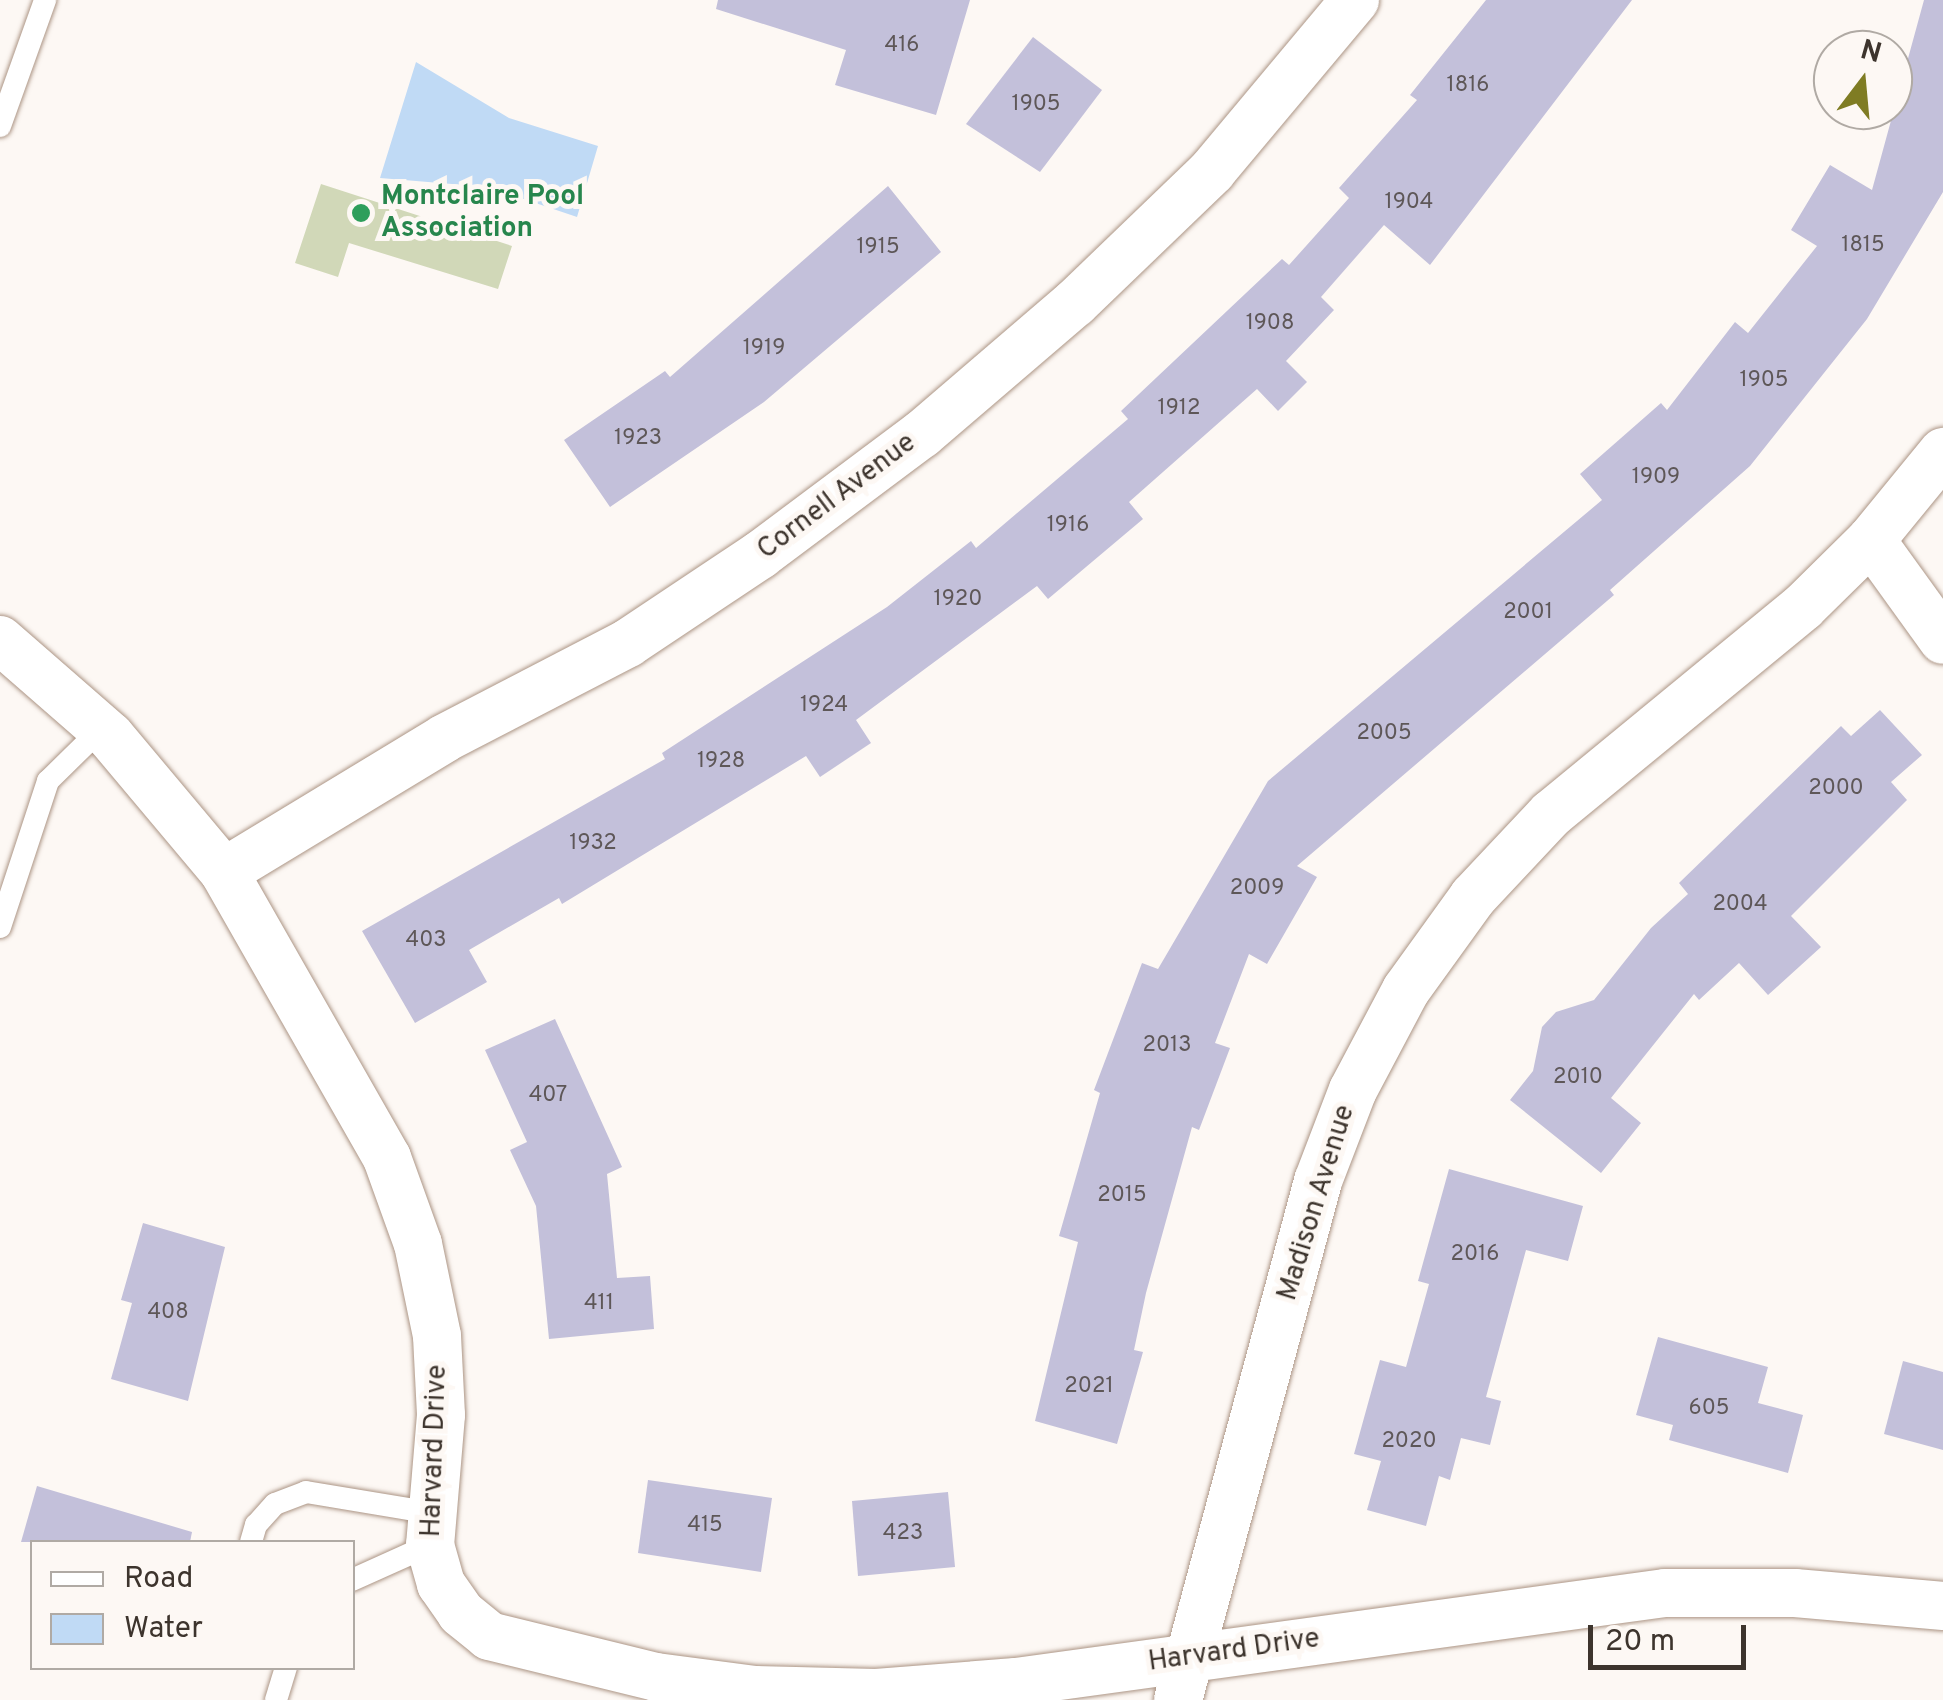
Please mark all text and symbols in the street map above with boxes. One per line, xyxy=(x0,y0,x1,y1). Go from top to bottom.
north arrow xyxy=(1813,30,1913,130)
house number: 416 xyxy=(884,33,920,59)
text: N xyxy=(1856,33,1885,73)
house number: 1816 xyxy=(1447,73,1489,99)
house number: 1905 xyxy=(1012,92,1060,118)
place label: Montclaire Pool Association xyxy=(381,180,584,246)
house number: 1904 xyxy=(1385,190,1433,216)
marker: Montclaire Pool Association xyxy=(350,202,372,224)
house number: 1815 xyxy=(1841,233,1885,259)
house number: 1915 xyxy=(856,235,900,261)
house number: 1908 xyxy=(1246,311,1294,337)
house number: 1919 xyxy=(743,336,785,362)
house number: 1905 xyxy=(1740,368,1788,394)
house number: 1912 xyxy=(1157,396,1201,422)
house number: 1923 xyxy=(614,426,662,452)
street label: Cornell Avenue xyxy=(751,426,923,568)
house number: 1909 xyxy=(1632,465,1680,491)
house number: 1916 xyxy=(1047,513,1089,539)
house number: 1920 xyxy=(934,587,982,613)
house number: 2001 xyxy=(1503,600,1553,626)
house number: 1924 xyxy=(800,693,848,719)
house number: 2005 xyxy=(1356,721,1412,747)
house number: 1928 xyxy=(697,749,745,775)
house number: 2000 xyxy=(1808,776,1864,802)
house number: 1932 xyxy=(569,831,617,857)
house number: 2009 xyxy=(1230,876,1284,902)
house number: 2004 xyxy=(1712,892,1768,918)
house number: 403 xyxy=(405,928,447,954)
house number: 2013 xyxy=(1142,1033,1192,1059)
house number: 2010 xyxy=(1553,1065,1603,1091)
house number: 407 xyxy=(529,1083,567,1109)
street label: Madison Avenue xyxy=(1271,1101,1363,1305)
house number: 2015 xyxy=(1097,1183,1147,1209)
house number: 2016 xyxy=(1451,1242,1499,1268)
house number: 411 xyxy=(584,1291,614,1317)
house number: 408 xyxy=(147,1300,189,1326)
street label: Harvard Drive xyxy=(415,1364,455,1538)
house number: 2021 xyxy=(1064,1374,1114,1400)
house number: 605 xyxy=(1689,1396,1729,1422)
house number: 2020 xyxy=(1381,1429,1437,1455)
house number: 415 xyxy=(687,1513,723,1539)
house number: 423 xyxy=(883,1521,923,1547)
legend xyxy=(30,1540,355,1670)
text: Road xyxy=(124,1561,193,1598)
scale bar xyxy=(1593,1605,1750,1667)
text: Water xyxy=(124,1611,203,1648)
street label: Harvard Drive xyxy=(1146,1622,1322,1680)
text: 20 m xyxy=(1605,1624,1675,1661)

